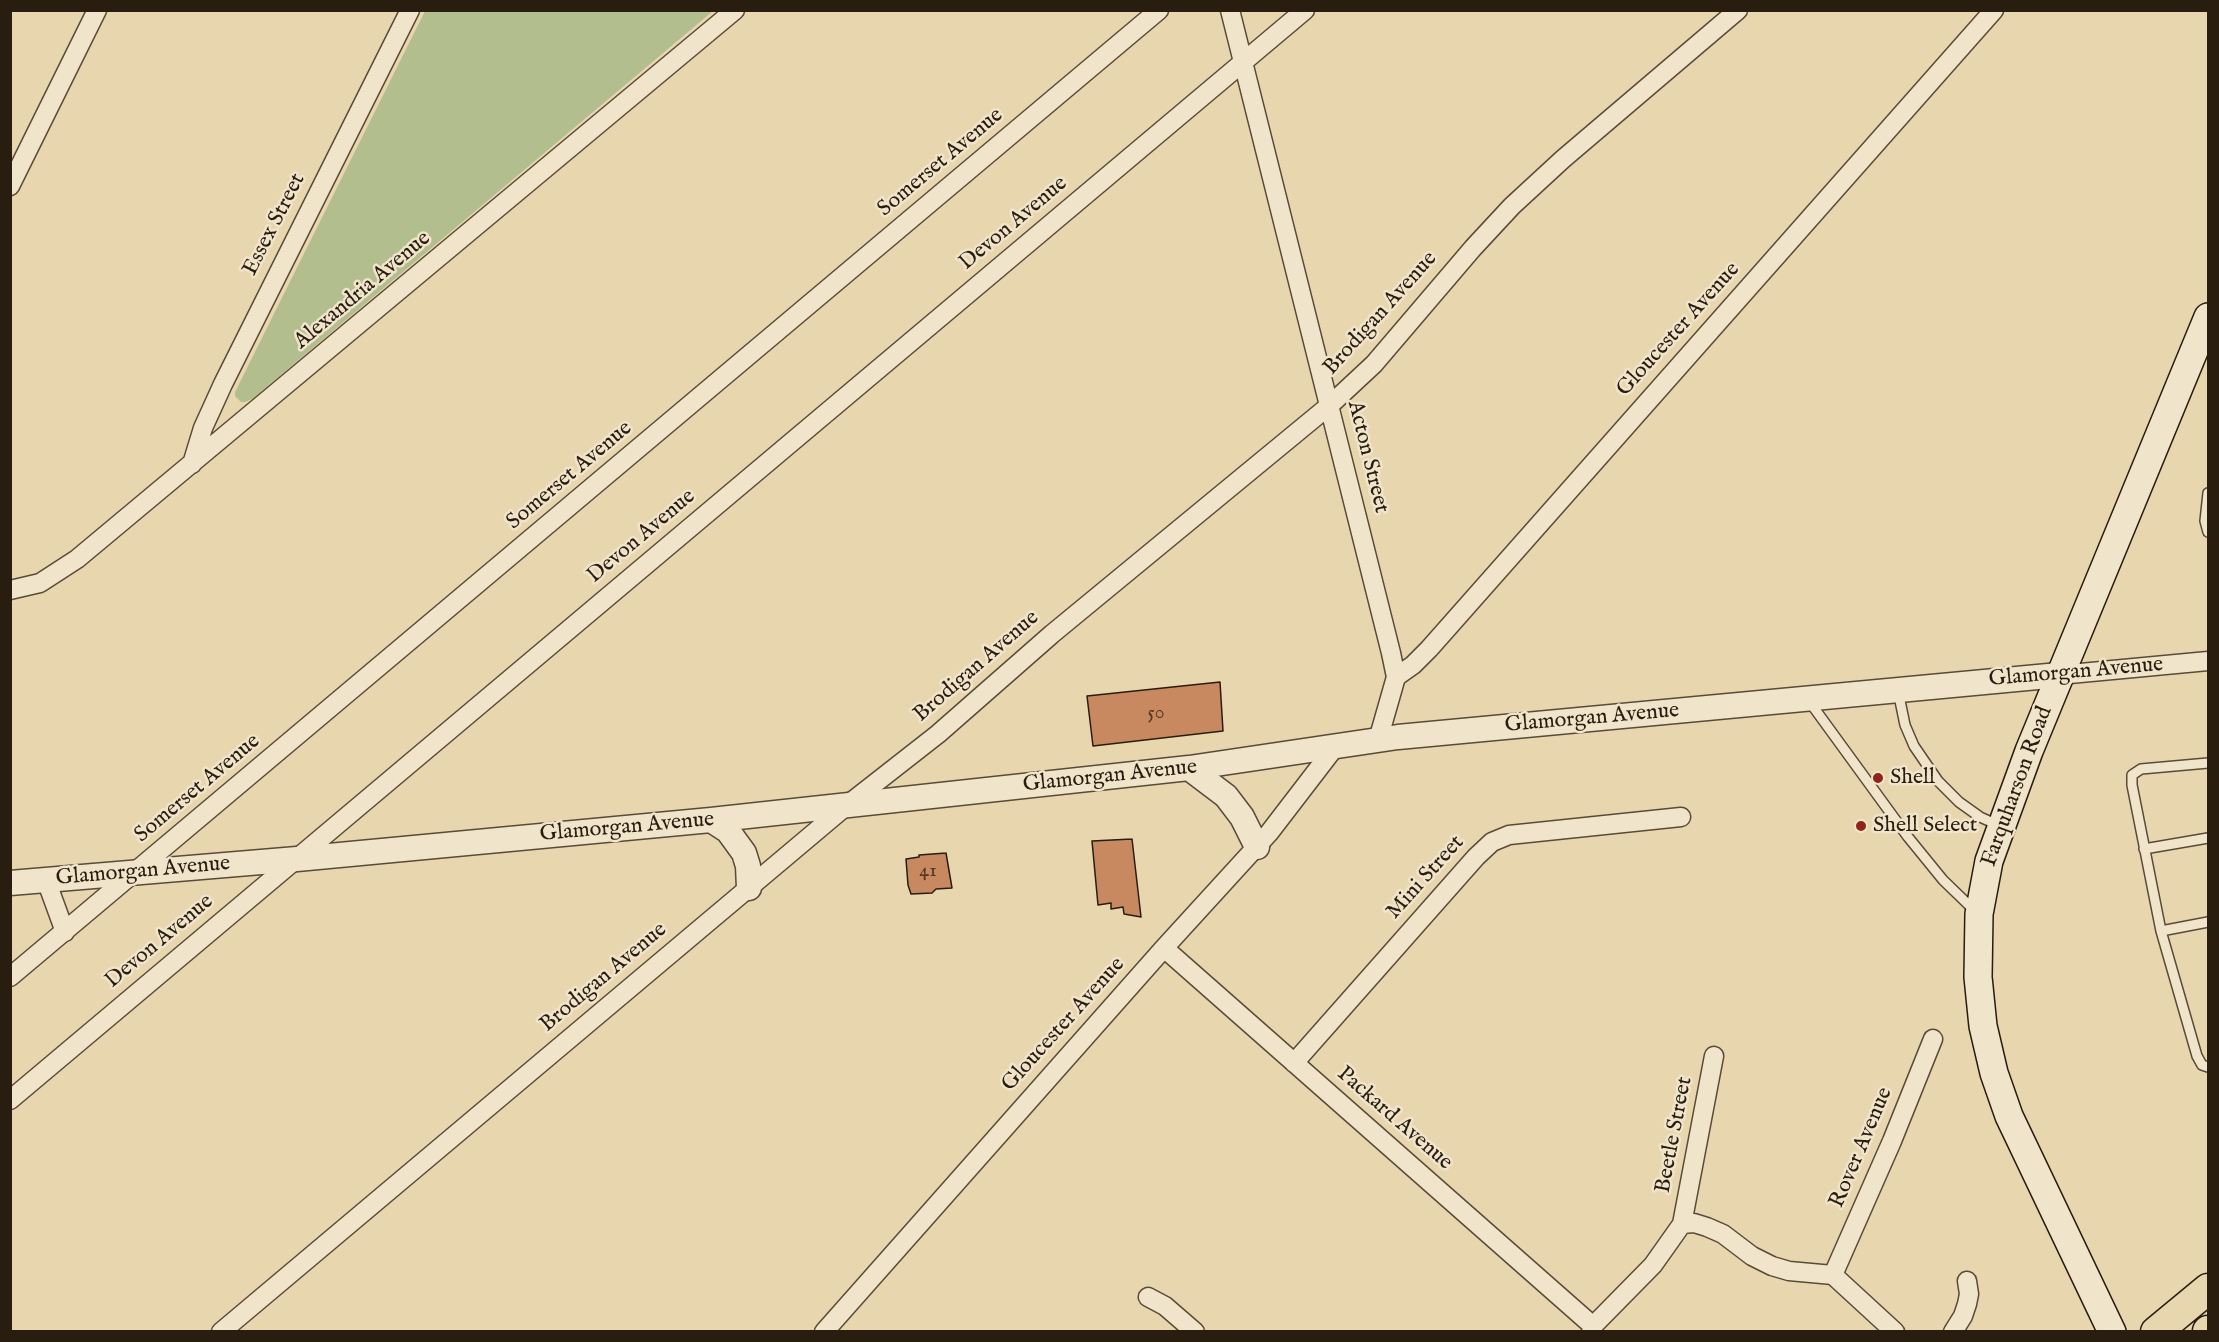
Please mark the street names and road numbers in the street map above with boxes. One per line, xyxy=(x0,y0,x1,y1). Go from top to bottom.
street label: Somerset Avenue xyxy=(873,103,1009,223)
street label: Essex Street xyxy=(238,170,312,280)
street label: Devon Avenue xyxy=(955,171,1073,277)
street label: Alexandria Avenue xyxy=(289,226,437,356)
street label: Brodigan Avenue xyxy=(1319,247,1443,381)
street label: Gloucester Avenue xyxy=(1612,257,1746,403)
street label: Acton Street xyxy=(1340,398,1394,516)
street label: Somerset Avenue xyxy=(502,416,638,536)
street label: Devon Avenue xyxy=(583,484,701,590)
street label: Brodigan Avenue xyxy=(909,605,1045,729)
street label: Glamorgan Avenue xyxy=(1988,652,2164,694)
street label: Glamorgan Avenue xyxy=(1504,698,1680,740)
street label: Farquharson Road xyxy=(1977,703,2059,871)
street label: Somerset Avenue xyxy=(130,729,266,849)
street label: Glamorgan Avenue xyxy=(1022,755,1198,799)
street label: Glamorgan Avenue xyxy=(539,807,715,849)
street label: Mini Street xyxy=(1382,831,1470,925)
street label: Glamorgan Avenue xyxy=(55,851,231,893)
street label: Devon Avenue xyxy=(101,889,219,995)
street label: Brodigan Avenue xyxy=(535,917,673,1039)
street label: Gloucester Avenue xyxy=(997,952,1131,1098)
street label: Packard Avenue xyxy=(1331,1062,1457,1176)
street label: Beetle Street xyxy=(1651,1075,1699,1195)
street label: Rover Avenue xyxy=(1825,1084,1899,1212)

